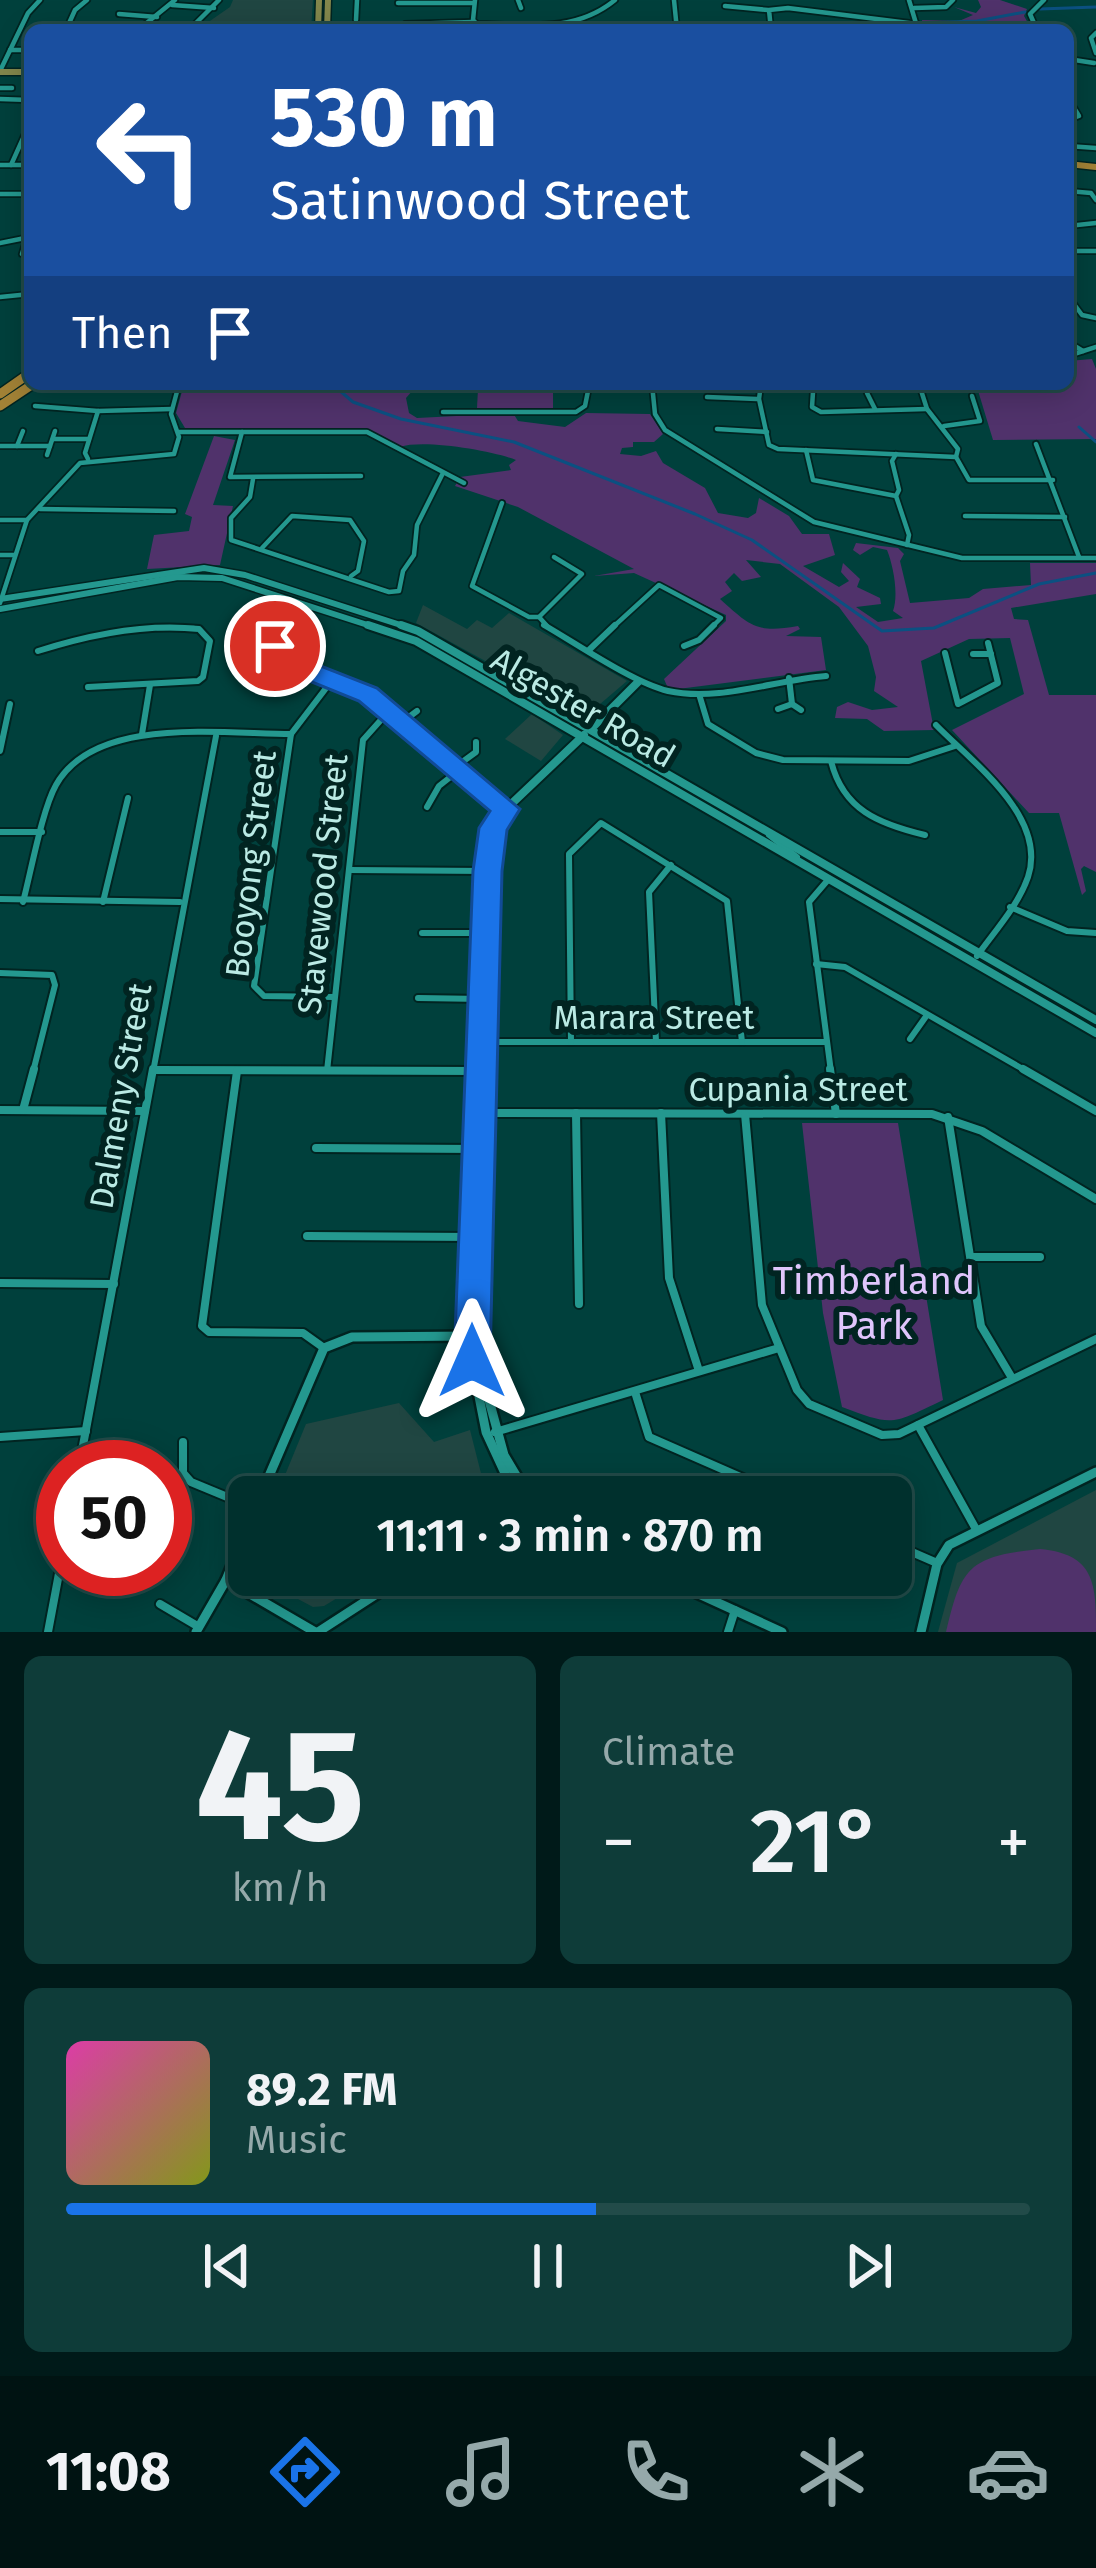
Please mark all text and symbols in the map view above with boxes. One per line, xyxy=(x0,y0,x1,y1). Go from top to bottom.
text: 530 m xyxy=(270,67,498,168)
icon: left xyxy=(72,72,228,228)
text: Satinwood Street xyxy=(270,169,690,233)
icon: arrive xyxy=(197,300,263,366)
text: Then xyxy=(72,306,173,360)
pin xyxy=(224,595,326,697)
icon: arrive xyxy=(242,613,308,679)
street label: Algester Road xyxy=(484,639,682,777)
street label: Booyong Street xyxy=(217,748,285,980)
street label: Stavewood Street xyxy=(289,752,357,1016)
street label: Dalmeny Street xyxy=(81,980,161,1212)
street label: Marara Street xyxy=(554,998,755,1038)
street label: Cupania Street xyxy=(688,1070,908,1110)
park label: Timberland Park xyxy=(773,1258,975,1349)
position arrow xyxy=(409,1298,535,1424)
speed limit sign: 50 xyxy=(36,1440,192,1596)
text: 11:11 · 3 min · 870 m xyxy=(376,1509,764,1563)
text: 45 xyxy=(195,1693,365,1880)
text: Climate xyxy=(602,1729,735,1775)
text: 21° xyxy=(750,1788,882,1896)
text: − xyxy=(602,1803,635,1882)
text: + xyxy=(997,1803,1030,1882)
text: km/h xyxy=(232,1865,328,1911)
text: 89.2 FM xyxy=(246,2063,397,2117)
text: Music xyxy=(246,2117,347,2163)
icon: previous xyxy=(194,2233,260,2299)
icon: pause xyxy=(515,2233,581,2299)
icon: next xyxy=(836,2233,902,2299)
icon: directions xyxy=(263,2430,347,2514)
icon: music xyxy=(439,2430,523,2514)
icon: phone xyxy=(614,2430,698,2514)
icon: climate xyxy=(790,2430,874,2514)
icon: car xyxy=(966,2430,1050,2514)
text: 11:08 xyxy=(46,2440,171,2504)

